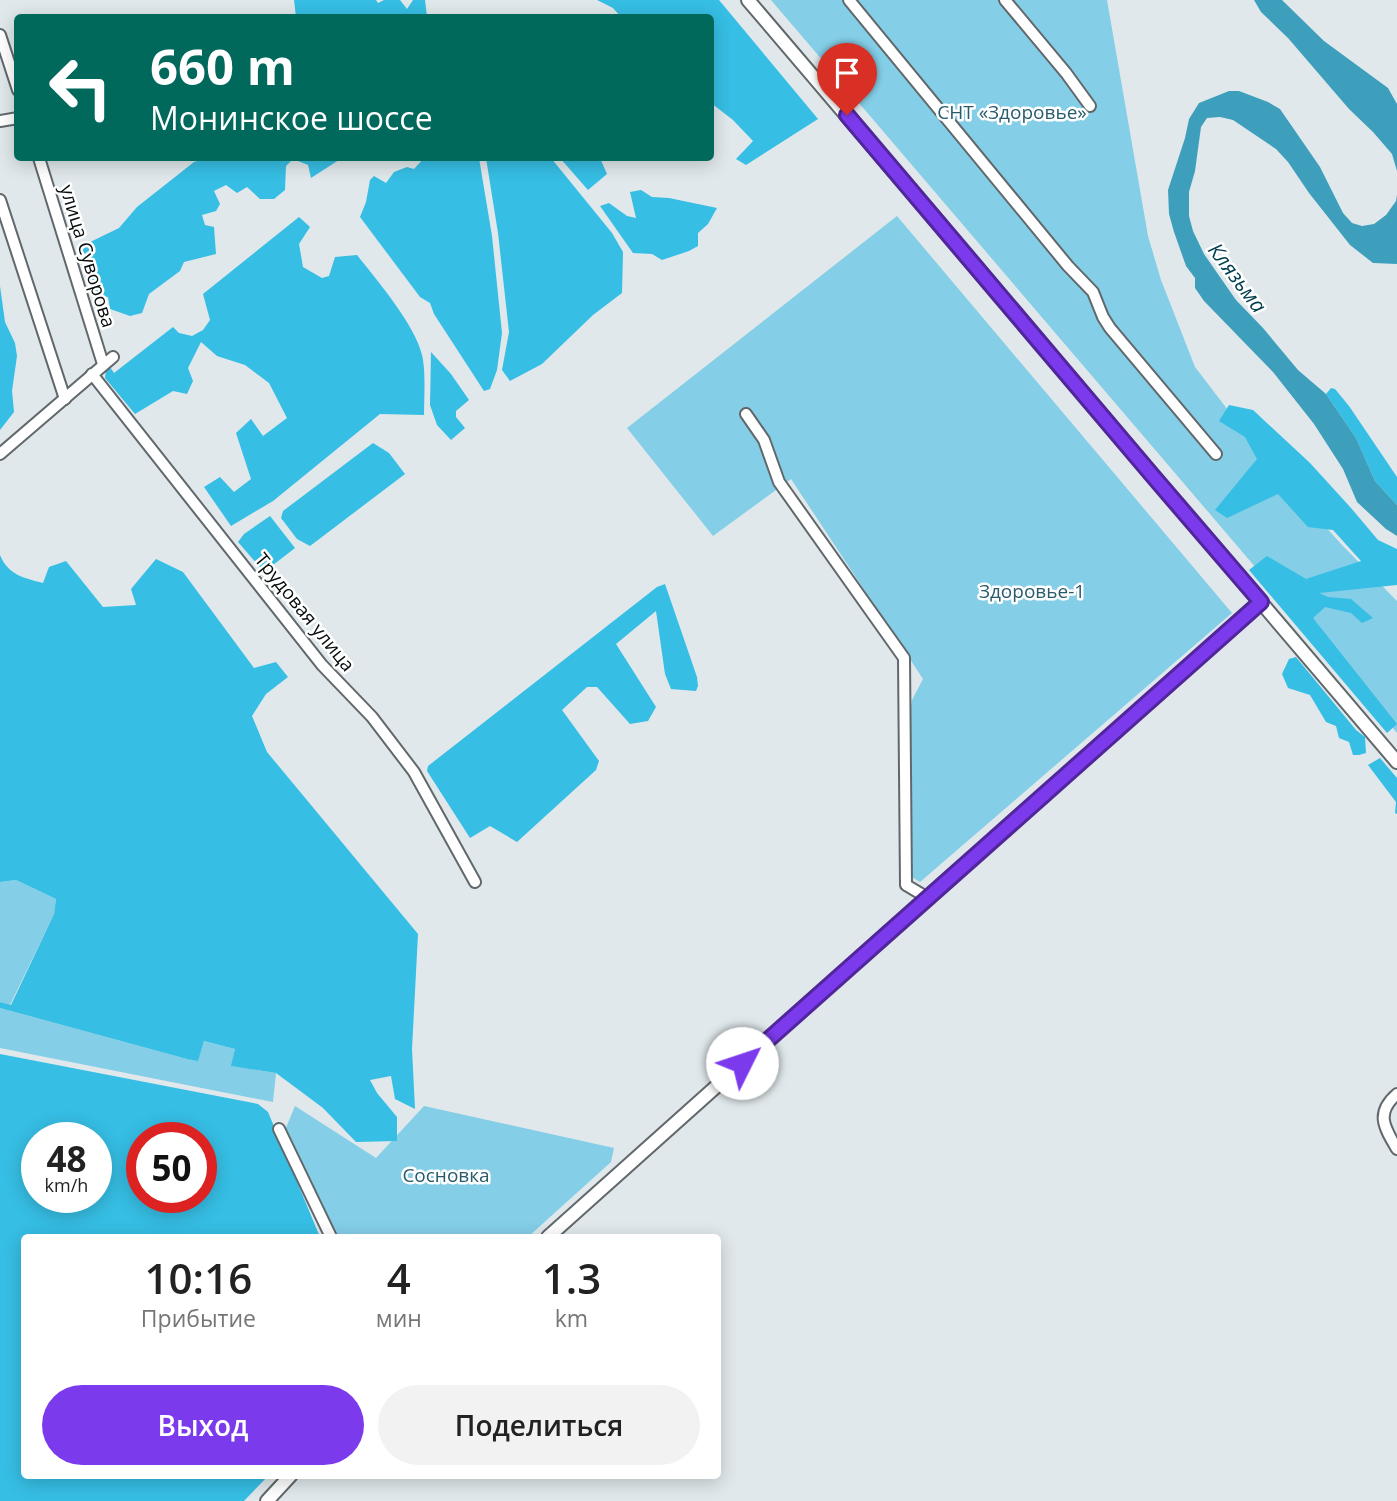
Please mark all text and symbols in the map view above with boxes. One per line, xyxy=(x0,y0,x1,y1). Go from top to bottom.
text: 660 m xyxy=(150,33,295,99)
icon: left xyxy=(35,42,126,133)
pin xyxy=(817,43,877,115)
icon: arrive xyxy=(828,54,866,92)
text: Монинское шоссе xyxy=(150,96,433,139)
park label: СНТ «Здоровье» xyxy=(937,99,1087,125)
street label: улица Суворова xyxy=(54,181,122,331)
water label: Клязьма xyxy=(1202,237,1273,318)
street label: Трудовая улица xyxy=(249,547,361,677)
park label: Здоровье-1 xyxy=(979,578,1085,604)
position arrow xyxy=(705,1026,779,1100)
speed limit sign: 50 xyxy=(126,1122,217,1213)
text: 48 xyxy=(46,1135,87,1182)
park label: Сосновка xyxy=(402,1162,490,1188)
text: km/h xyxy=(45,1173,88,1197)
text: 10:16 xyxy=(145,1249,252,1306)
text: 4 xyxy=(387,1249,411,1306)
text: 1.3 xyxy=(542,1249,601,1306)
text: Прибытие xyxy=(141,1302,256,1334)
text: мин xyxy=(376,1302,422,1334)
text: km xyxy=(555,1302,588,1334)
button: Выход xyxy=(42,1385,364,1465)
button: Поделиться xyxy=(378,1385,700,1465)

